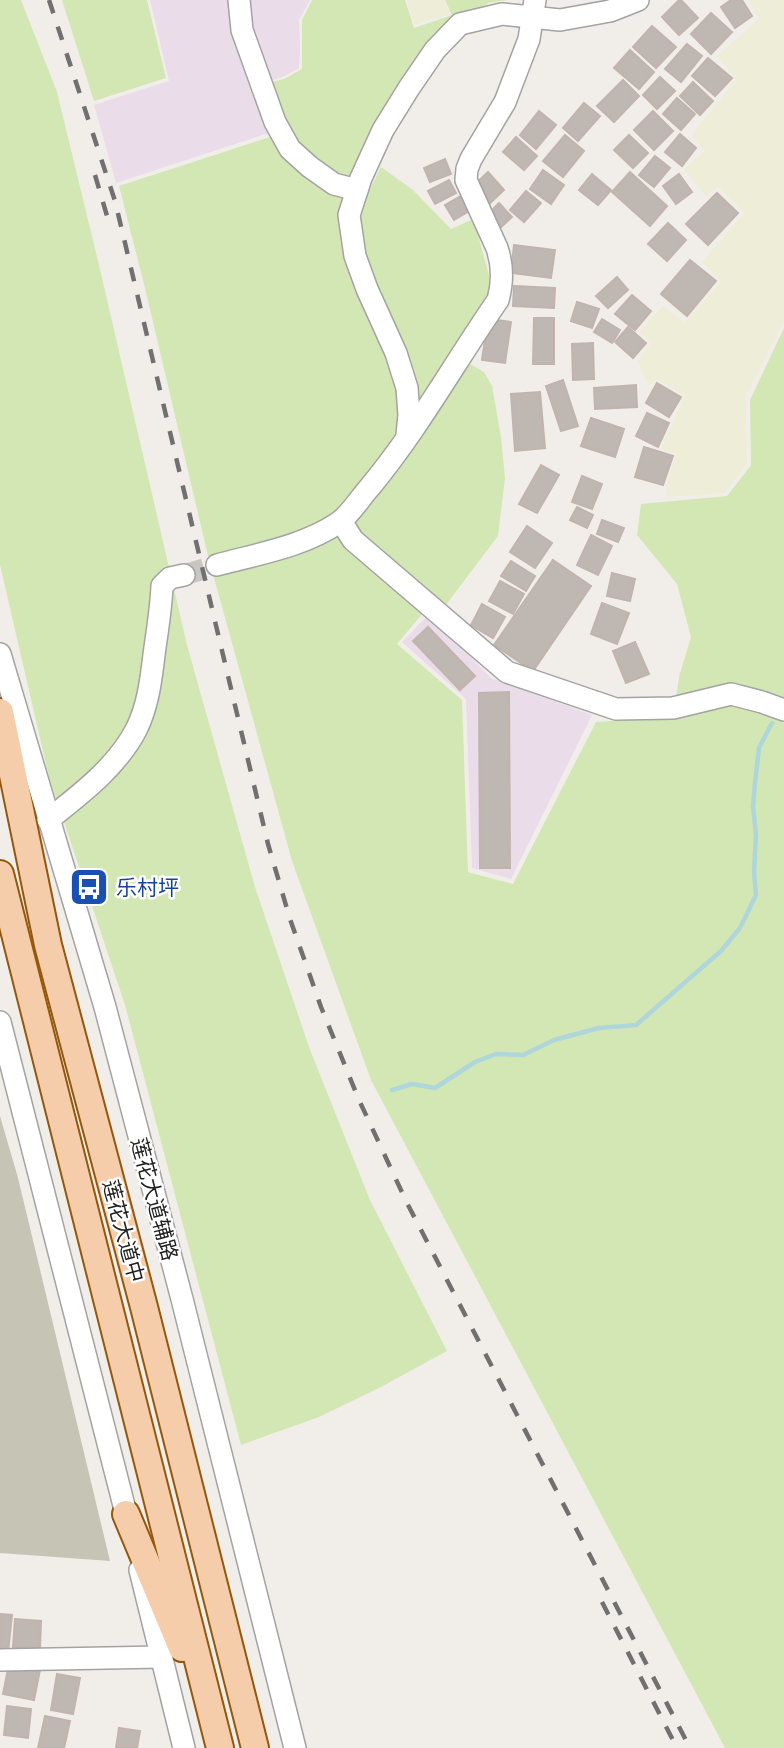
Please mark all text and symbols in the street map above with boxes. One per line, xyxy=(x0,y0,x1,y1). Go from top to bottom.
bus stop icon: 乐村坪 xyxy=(68,866,110,908)
place label: 乐村坪 xyxy=(116,874,179,900)
street label: 莲花大道辅路 xyxy=(126,1135,184,1263)
street label: 莲花大道中 xyxy=(98,1177,150,1285)

